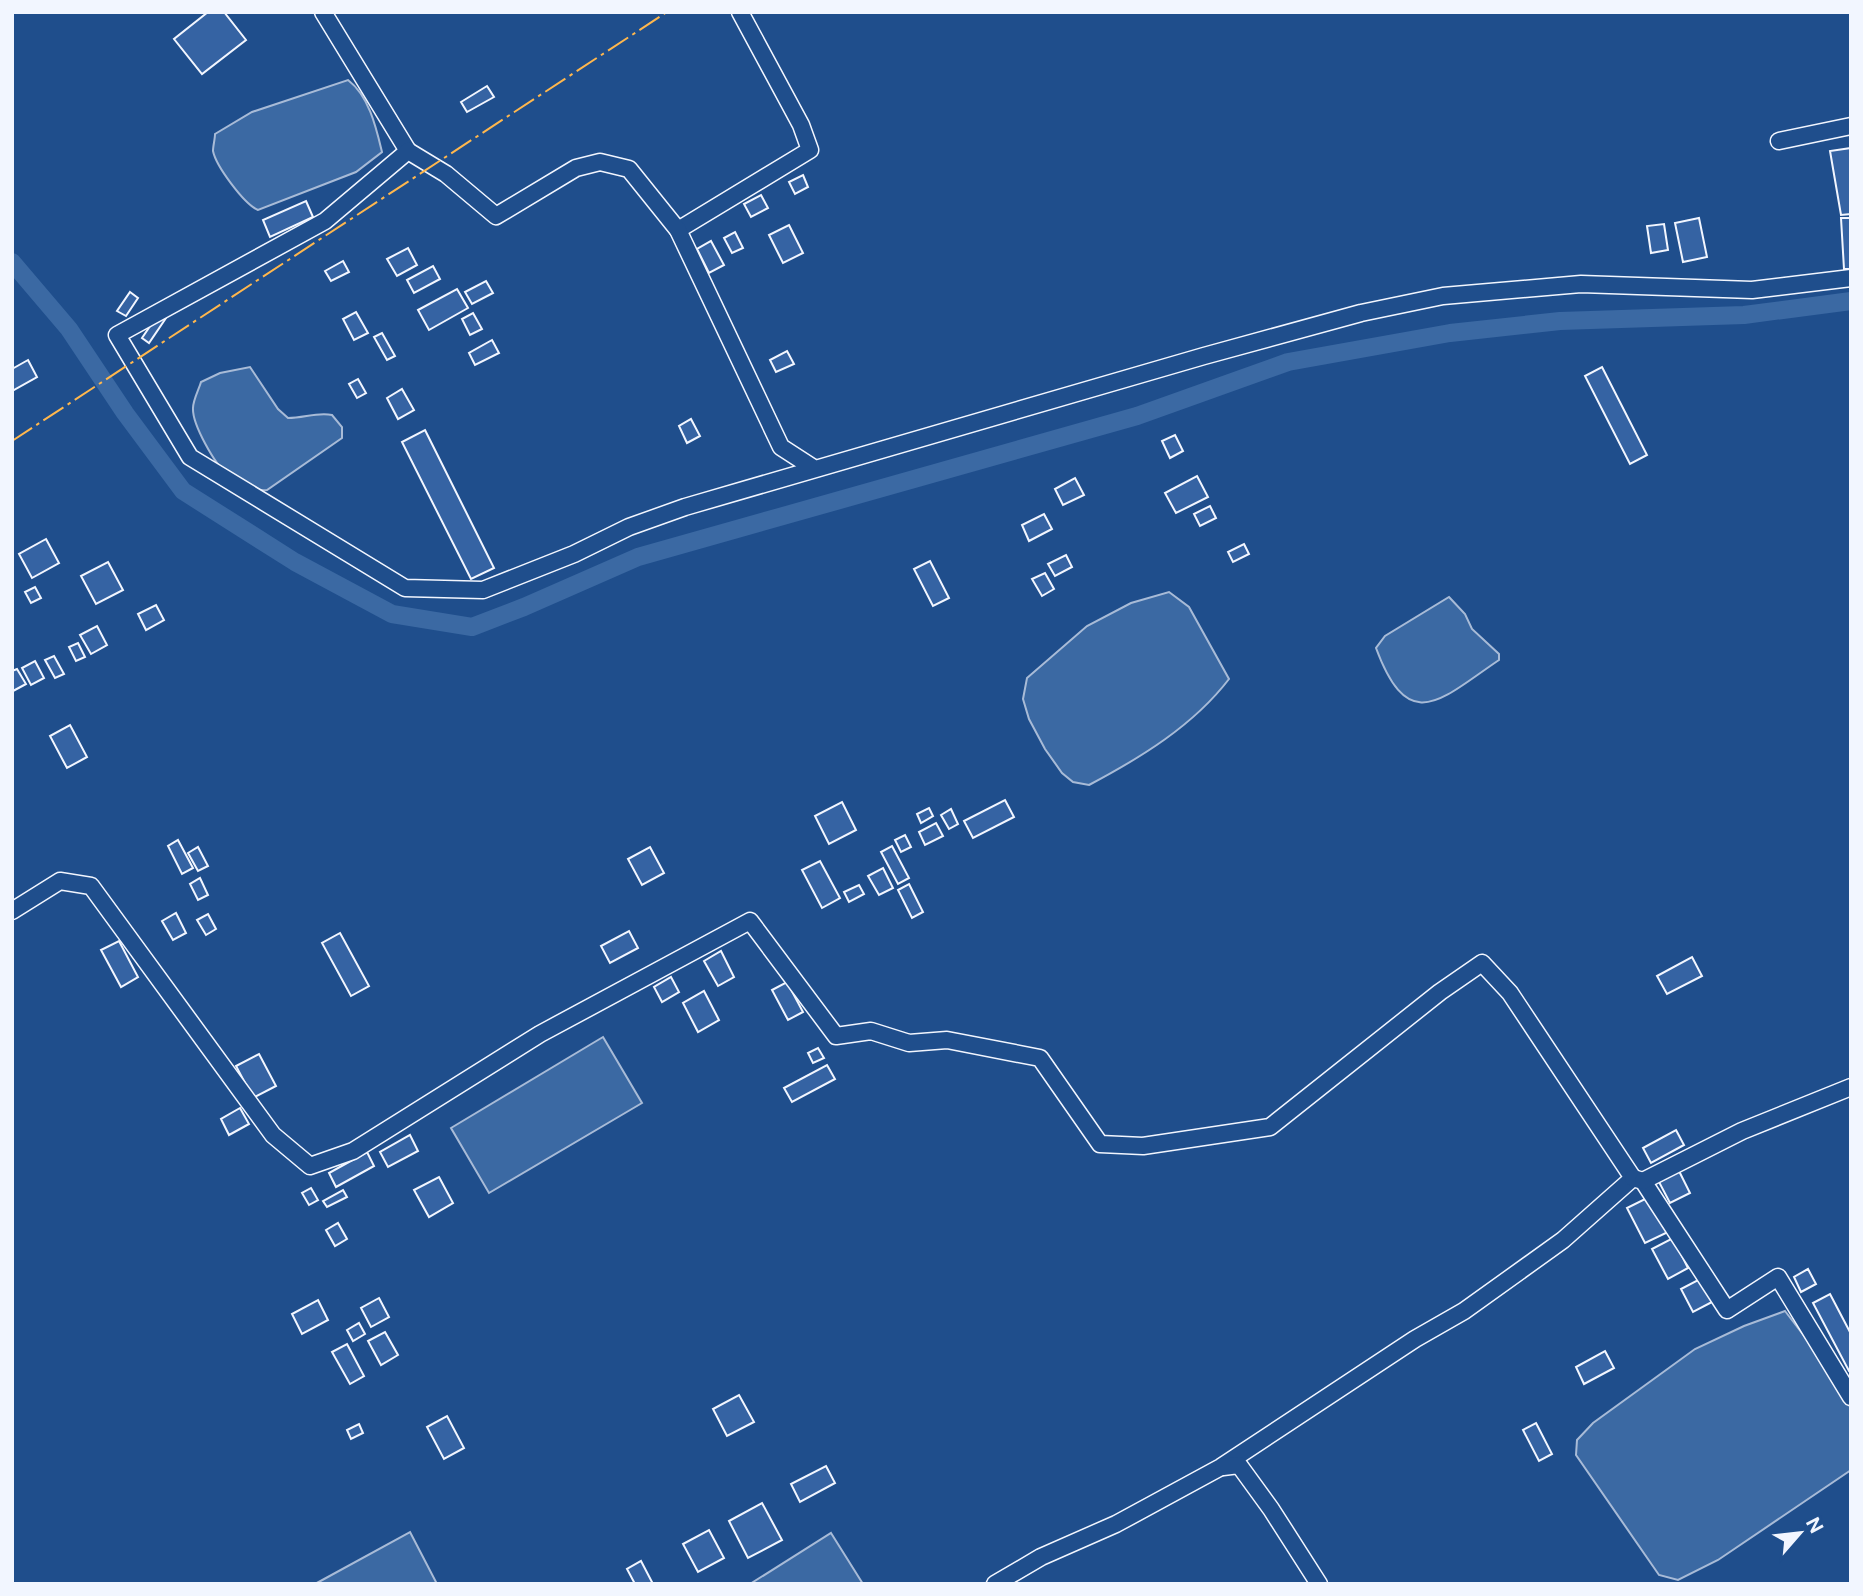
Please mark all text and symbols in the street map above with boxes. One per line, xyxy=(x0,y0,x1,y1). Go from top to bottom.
north arrow xyxy=(1765,1498,1835,1568)
text: N xyxy=(1802,1513,1828,1537)

